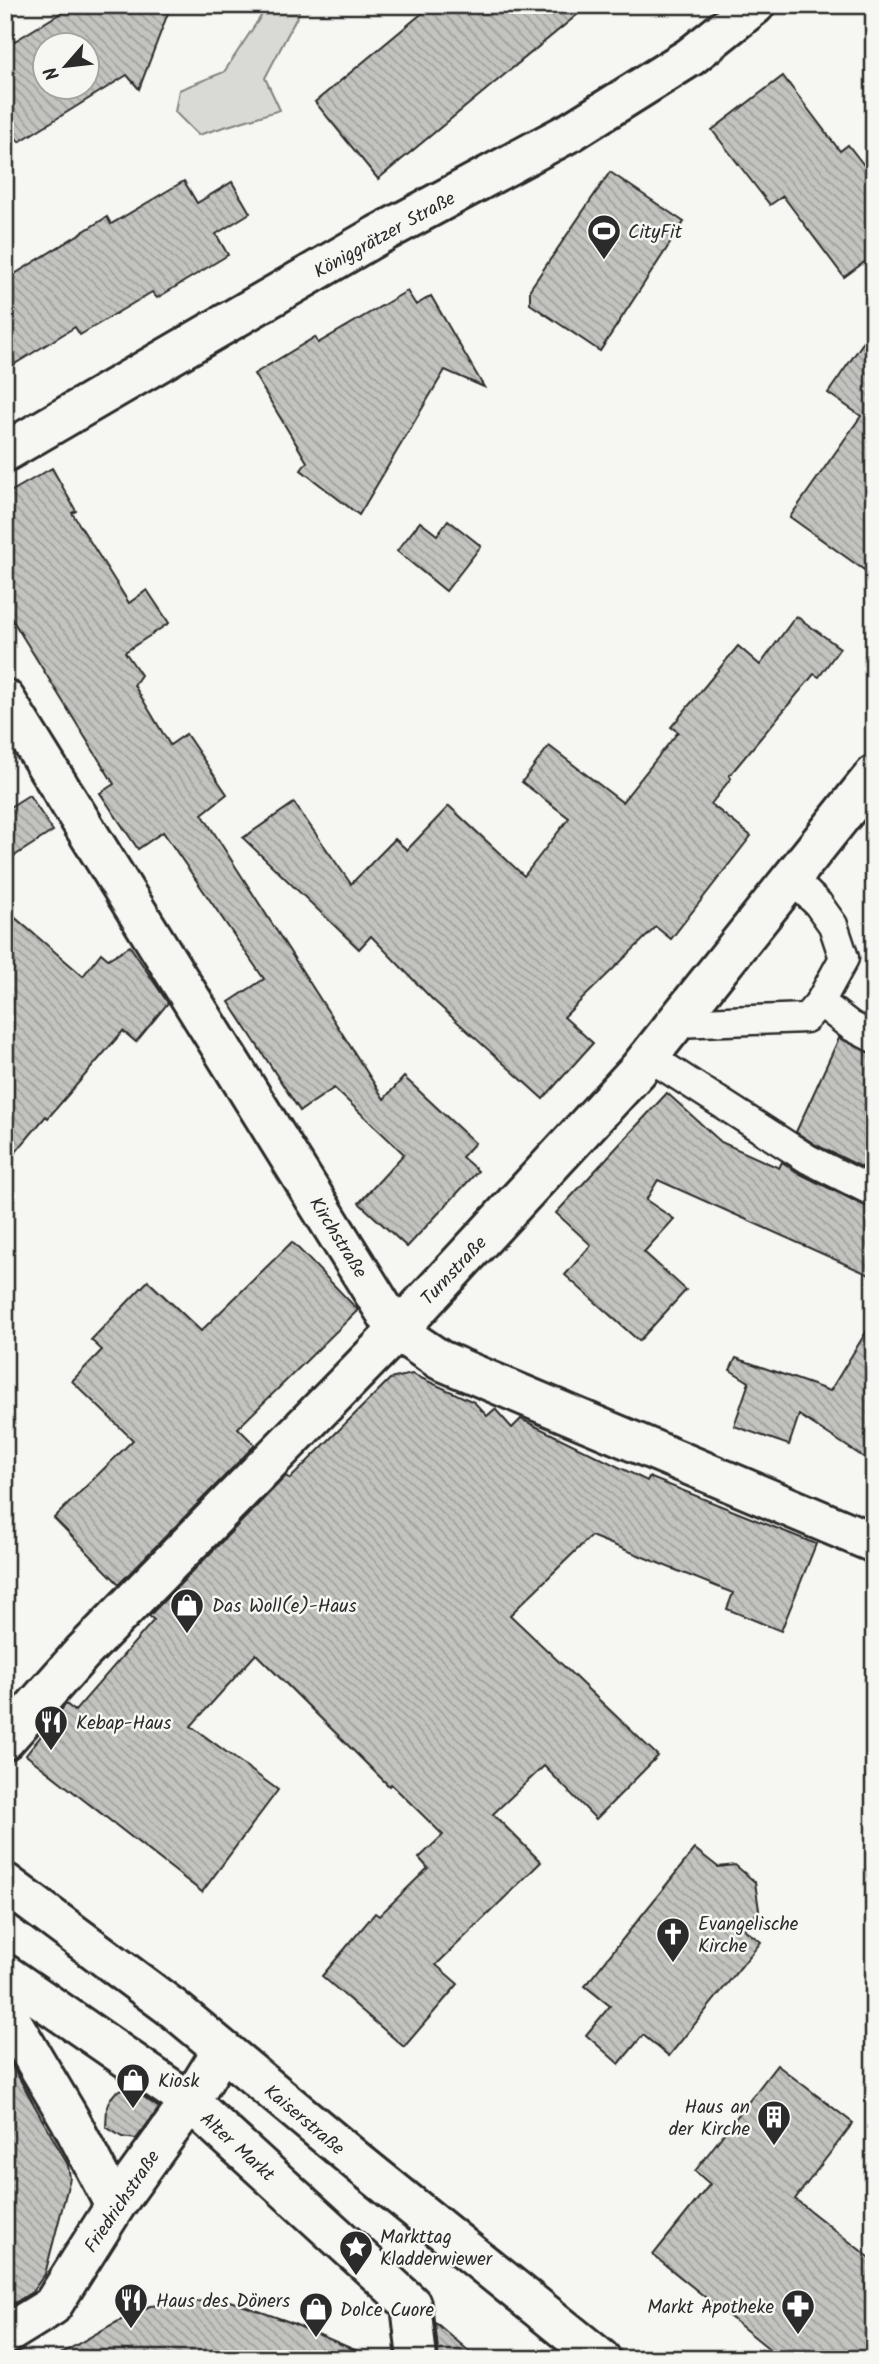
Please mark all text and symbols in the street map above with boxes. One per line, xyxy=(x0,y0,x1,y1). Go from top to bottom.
north arrow xyxy=(32,32,102,102)
text: N xyxy=(37,61,69,85)
street label: Königgrätzer Straße xyxy=(308,184,462,287)
sports icon: CityFit xyxy=(585,212,623,261)
place label: CityFit xyxy=(628,218,683,248)
street label: Kirchstraße xyxy=(300,1192,374,1285)
street label: Turnstraße xyxy=(414,1229,495,1313)
shop icon: Das Woll(e)-Haus xyxy=(168,1586,206,1635)
place label: Das Woll(e)-Haus xyxy=(212,1592,357,1622)
restaurant icon: Kebap-Haus xyxy=(32,1703,70,1752)
place label: Kebap-Haus xyxy=(76,1709,171,1739)
place label: Evangelische Kirche xyxy=(698,1910,799,1962)
church icon: Evangelische Kirche xyxy=(654,1915,692,1964)
shop icon: Kiosk xyxy=(114,2061,152,2110)
place label: Kiosk xyxy=(158,2067,199,2097)
street label: Kaiserstraße xyxy=(257,2078,351,2164)
place label: Haus an der Kirche xyxy=(669,2093,750,2145)
building icon: Haus an der Kirche xyxy=(755,2098,793,2147)
street label: Alter Markt xyxy=(192,2105,282,2190)
street label: Friedrichstraße xyxy=(77,2144,168,2260)
place label: Markttag Kladderwiewer xyxy=(380,2223,494,2275)
place icon: Markttag Kladderwiewer xyxy=(337,2228,375,2277)
restaurant icon: Haus des Döners xyxy=(112,2281,150,2330)
place label: Haus des Döners xyxy=(156,2287,290,2317)
pharmacy icon: Markt Apotheke xyxy=(779,2287,817,2336)
shop icon: Dolce Cuore xyxy=(297,2290,335,2339)
place label: Markt Apotheke xyxy=(647,2293,774,2323)
place label: Dolce Cuore xyxy=(340,2296,435,2326)

